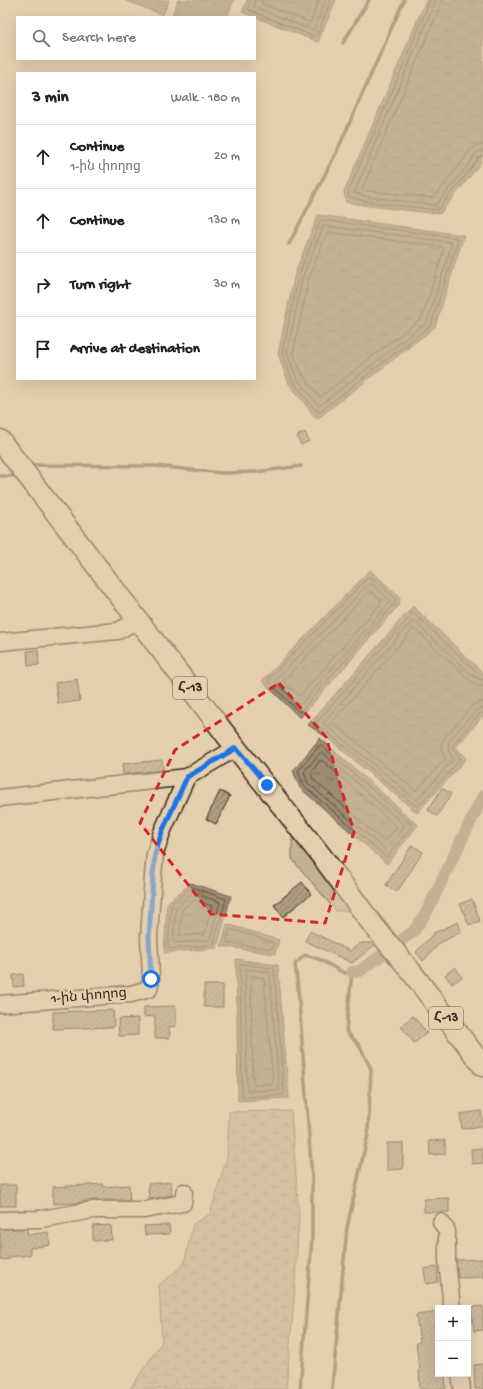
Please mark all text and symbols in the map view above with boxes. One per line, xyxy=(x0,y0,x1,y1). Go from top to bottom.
search box xyxy=(16,16,256,60)
icon: search xyxy=(30,27,52,49)
text: Search here xyxy=(62,29,136,47)
text: 3 min xyxy=(32,88,69,108)
text: Walk · 180 m xyxy=(171,91,240,106)
text: Continue xyxy=(70,138,124,156)
icon: ahead xyxy=(32,146,54,168)
text: 20 m xyxy=(214,149,240,164)
text: 1-ին փողոց xyxy=(70,160,141,175)
icon: ahead xyxy=(32,210,54,232)
text: Continue xyxy=(70,212,124,230)
text: 130 m xyxy=(208,213,240,228)
icon: right xyxy=(32,274,54,296)
text: Turn right xyxy=(70,276,130,294)
text: 30 m xyxy=(214,277,240,292)
icon: arrive xyxy=(32,338,54,360)
text: Arrive at destination xyxy=(70,340,200,358)
road number: Հ-13 xyxy=(173,677,207,699)
route end xyxy=(258,776,276,794)
route start xyxy=(142,970,160,988)
street label: 1-ին փողոց xyxy=(49,985,128,1009)
road number: Հ-13 xyxy=(429,1007,463,1029)
map controls xyxy=(435,1305,471,1377)
button: + xyxy=(435,1305,471,1341)
button: − xyxy=(435,1341,471,1377)

